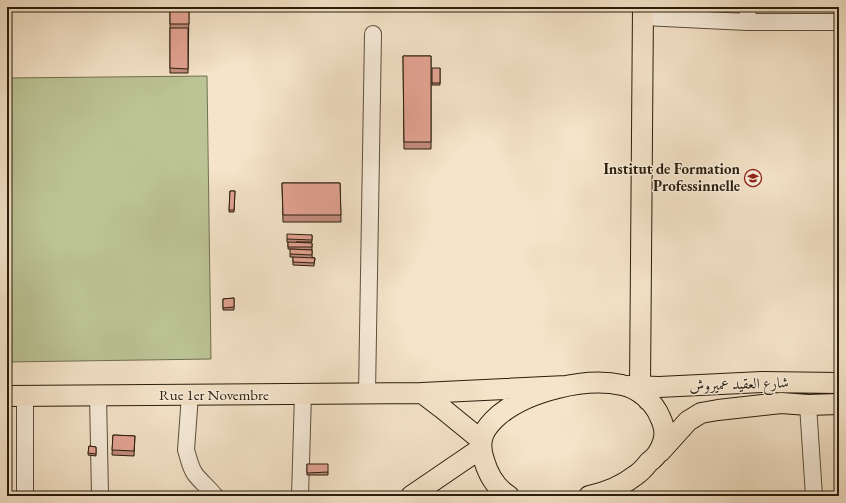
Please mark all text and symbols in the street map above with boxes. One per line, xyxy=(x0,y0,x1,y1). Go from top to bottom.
place label: Institut de Formation Professinnelle xyxy=(603,159,741,195)
school or university icon: Institut de Formation Professinnelle xyxy=(743,168,763,188)
street label: شارع العقيد عميروش xyxy=(689,372,789,399)
street label: Rue 1er Novembre xyxy=(159,385,269,404)

